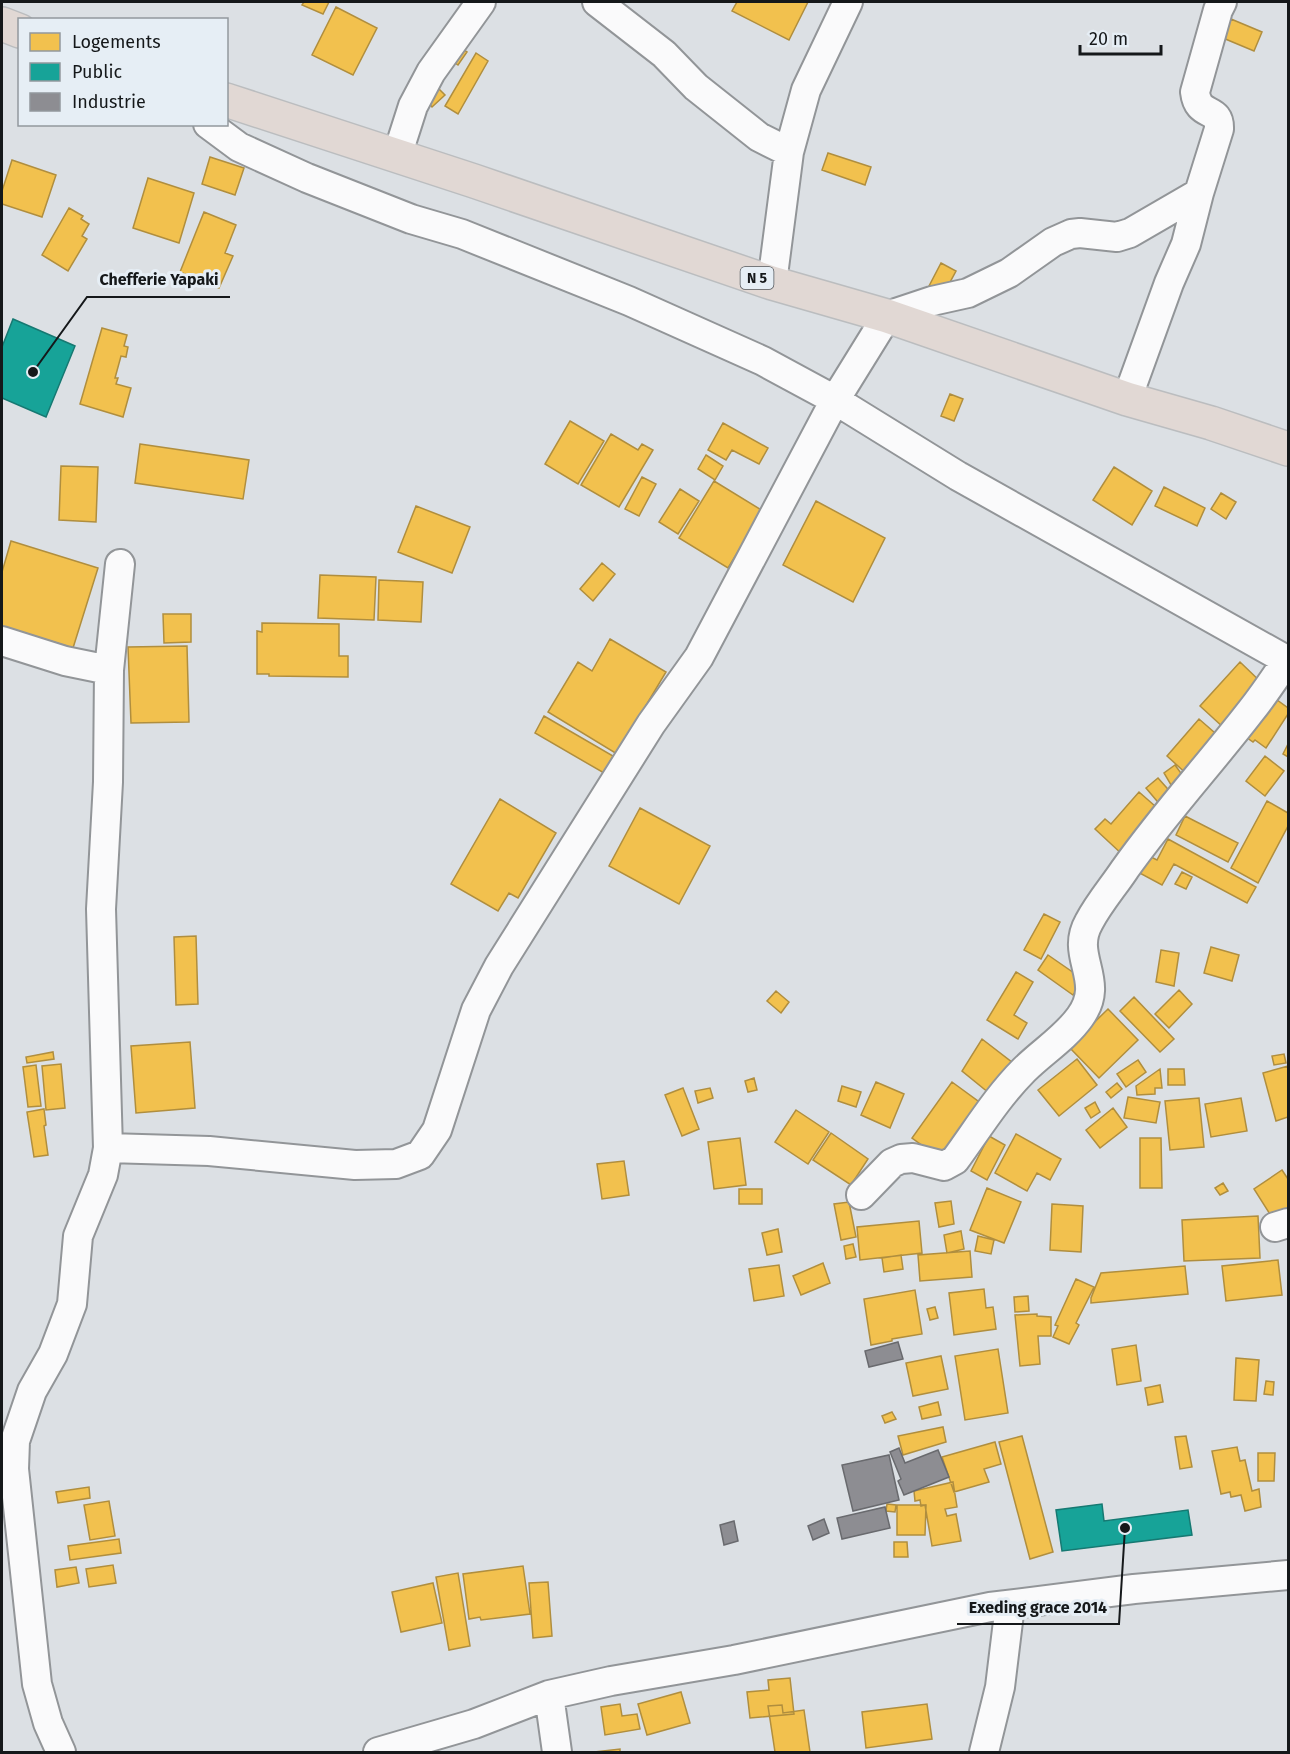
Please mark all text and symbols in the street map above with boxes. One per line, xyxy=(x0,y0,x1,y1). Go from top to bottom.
legend xyxy=(18,18,228,126)
scale bar xyxy=(1080,18,1161,56)
text: 20 m xyxy=(1089,28,1128,50)
text: Logements xyxy=(72,31,161,53)
text: Public xyxy=(72,61,122,83)
text: Industrie xyxy=(72,91,146,113)
callout: Chefferie Yapaki xyxy=(87,263,230,297)
road number: N 5 xyxy=(740,267,774,289)
text: Chefferie Yapaki xyxy=(99,270,219,289)
callout: Exeding grace 2014 xyxy=(957,1590,1119,1624)
text: Exeding grace 2014 xyxy=(969,1598,1107,1617)

